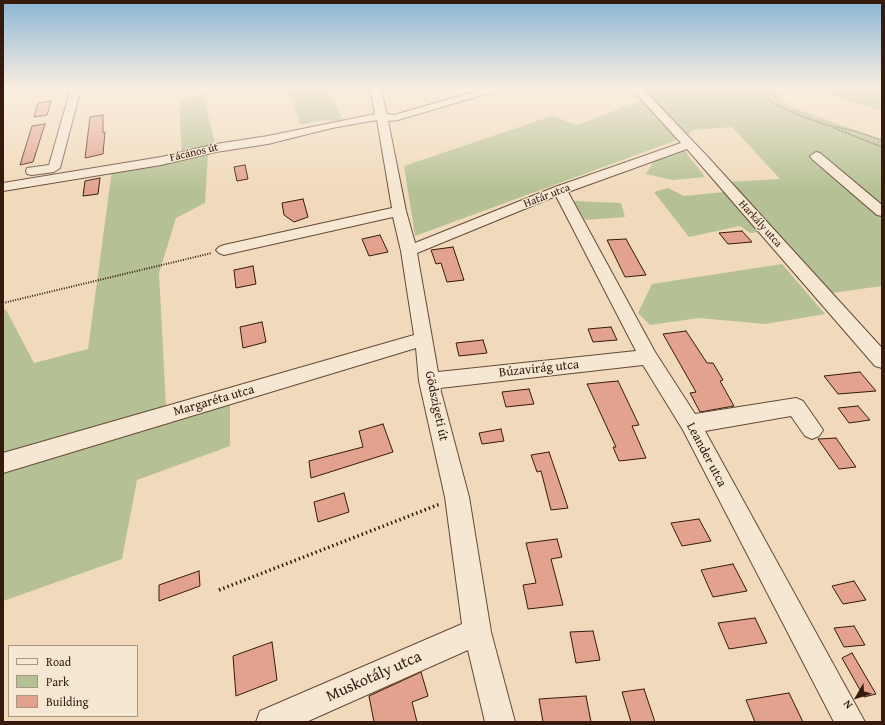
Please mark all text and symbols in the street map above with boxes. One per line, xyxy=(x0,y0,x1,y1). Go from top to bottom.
street label: Fácános út xyxy=(169,141,219,165)
street label: Határ utca xyxy=(522,181,572,211)
street label: Harkály utca xyxy=(735,198,785,250)
street label: Búzavirág utca xyxy=(498,357,580,381)
street label: Gödszigeti út xyxy=(421,370,451,442)
street label: Margaréta utca xyxy=(172,382,256,420)
street label: Leander utca xyxy=(683,420,729,490)
legend xyxy=(8,645,138,717)
street label: Muskotály utca xyxy=(323,647,425,707)
text: Road xyxy=(46,653,71,670)
text: Park xyxy=(46,673,69,690)
north arrow xyxy=(837,677,877,717)
text: Building xyxy=(46,693,89,710)
text: N xyxy=(839,697,856,712)

